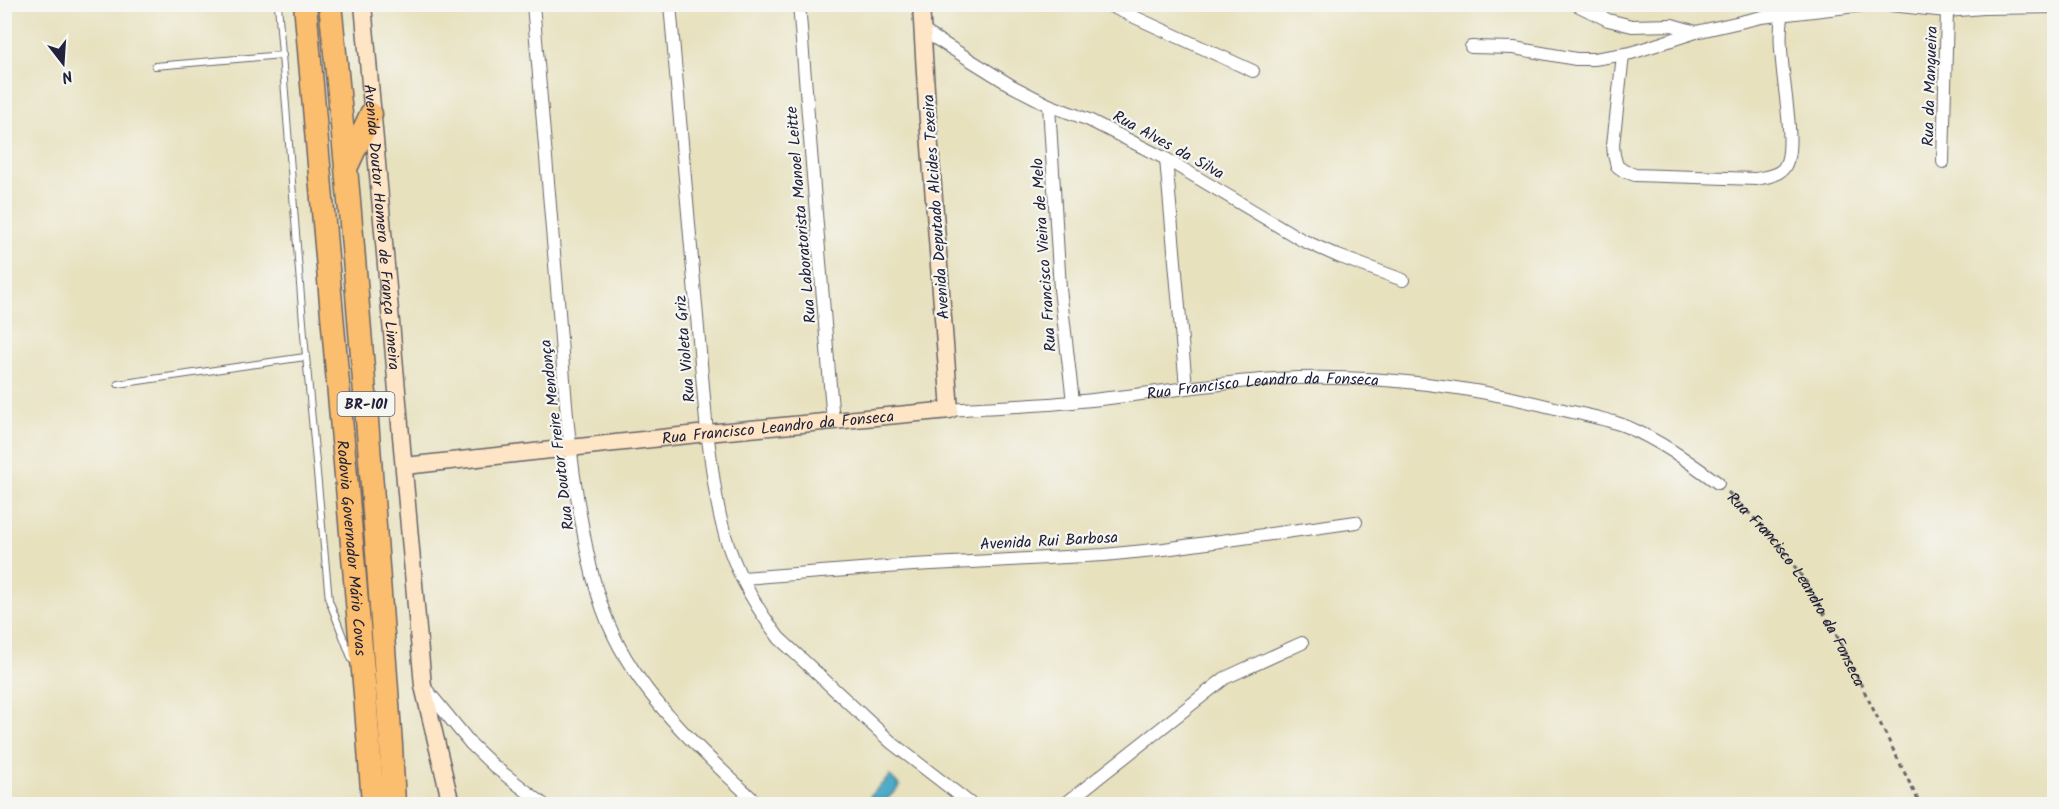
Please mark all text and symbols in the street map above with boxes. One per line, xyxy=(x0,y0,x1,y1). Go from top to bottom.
street label: Rua da Mangueira xyxy=(1916,25,1945,147)
north arrow xyxy=(33,33,93,93)
text: N xyxy=(58,62,75,89)
street label: Avenida Doutor Homero de França Limeira xyxy=(356,83,406,371)
street label: Avenida Deputado Alcides Texeira xyxy=(916,94,957,320)
street label: Rua Alves da Silva xyxy=(1108,104,1229,186)
street label: Rua Laboratorista Manoel Leitte xyxy=(780,105,823,324)
street label: Rua Francisco Vieira de Melo xyxy=(1025,157,1064,353)
street label: Rua Violeta Griz xyxy=(668,294,703,404)
street label: Rua Doutor Freire Mendonça xyxy=(533,338,582,531)
street label: Rua Francisco Leandro da Fonseca xyxy=(1145,367,1380,407)
road number: BR-101 xyxy=(338,392,394,416)
street label: Rua Francisco Leandro da Fonseca xyxy=(661,404,895,452)
street label: Rodovia Governador Mário Covas xyxy=(329,439,373,657)
street label: Rua Francisco Leandro da Fonseca xyxy=(1721,487,1871,691)
street label: Avenida Rui Barbosa xyxy=(979,525,1119,558)

